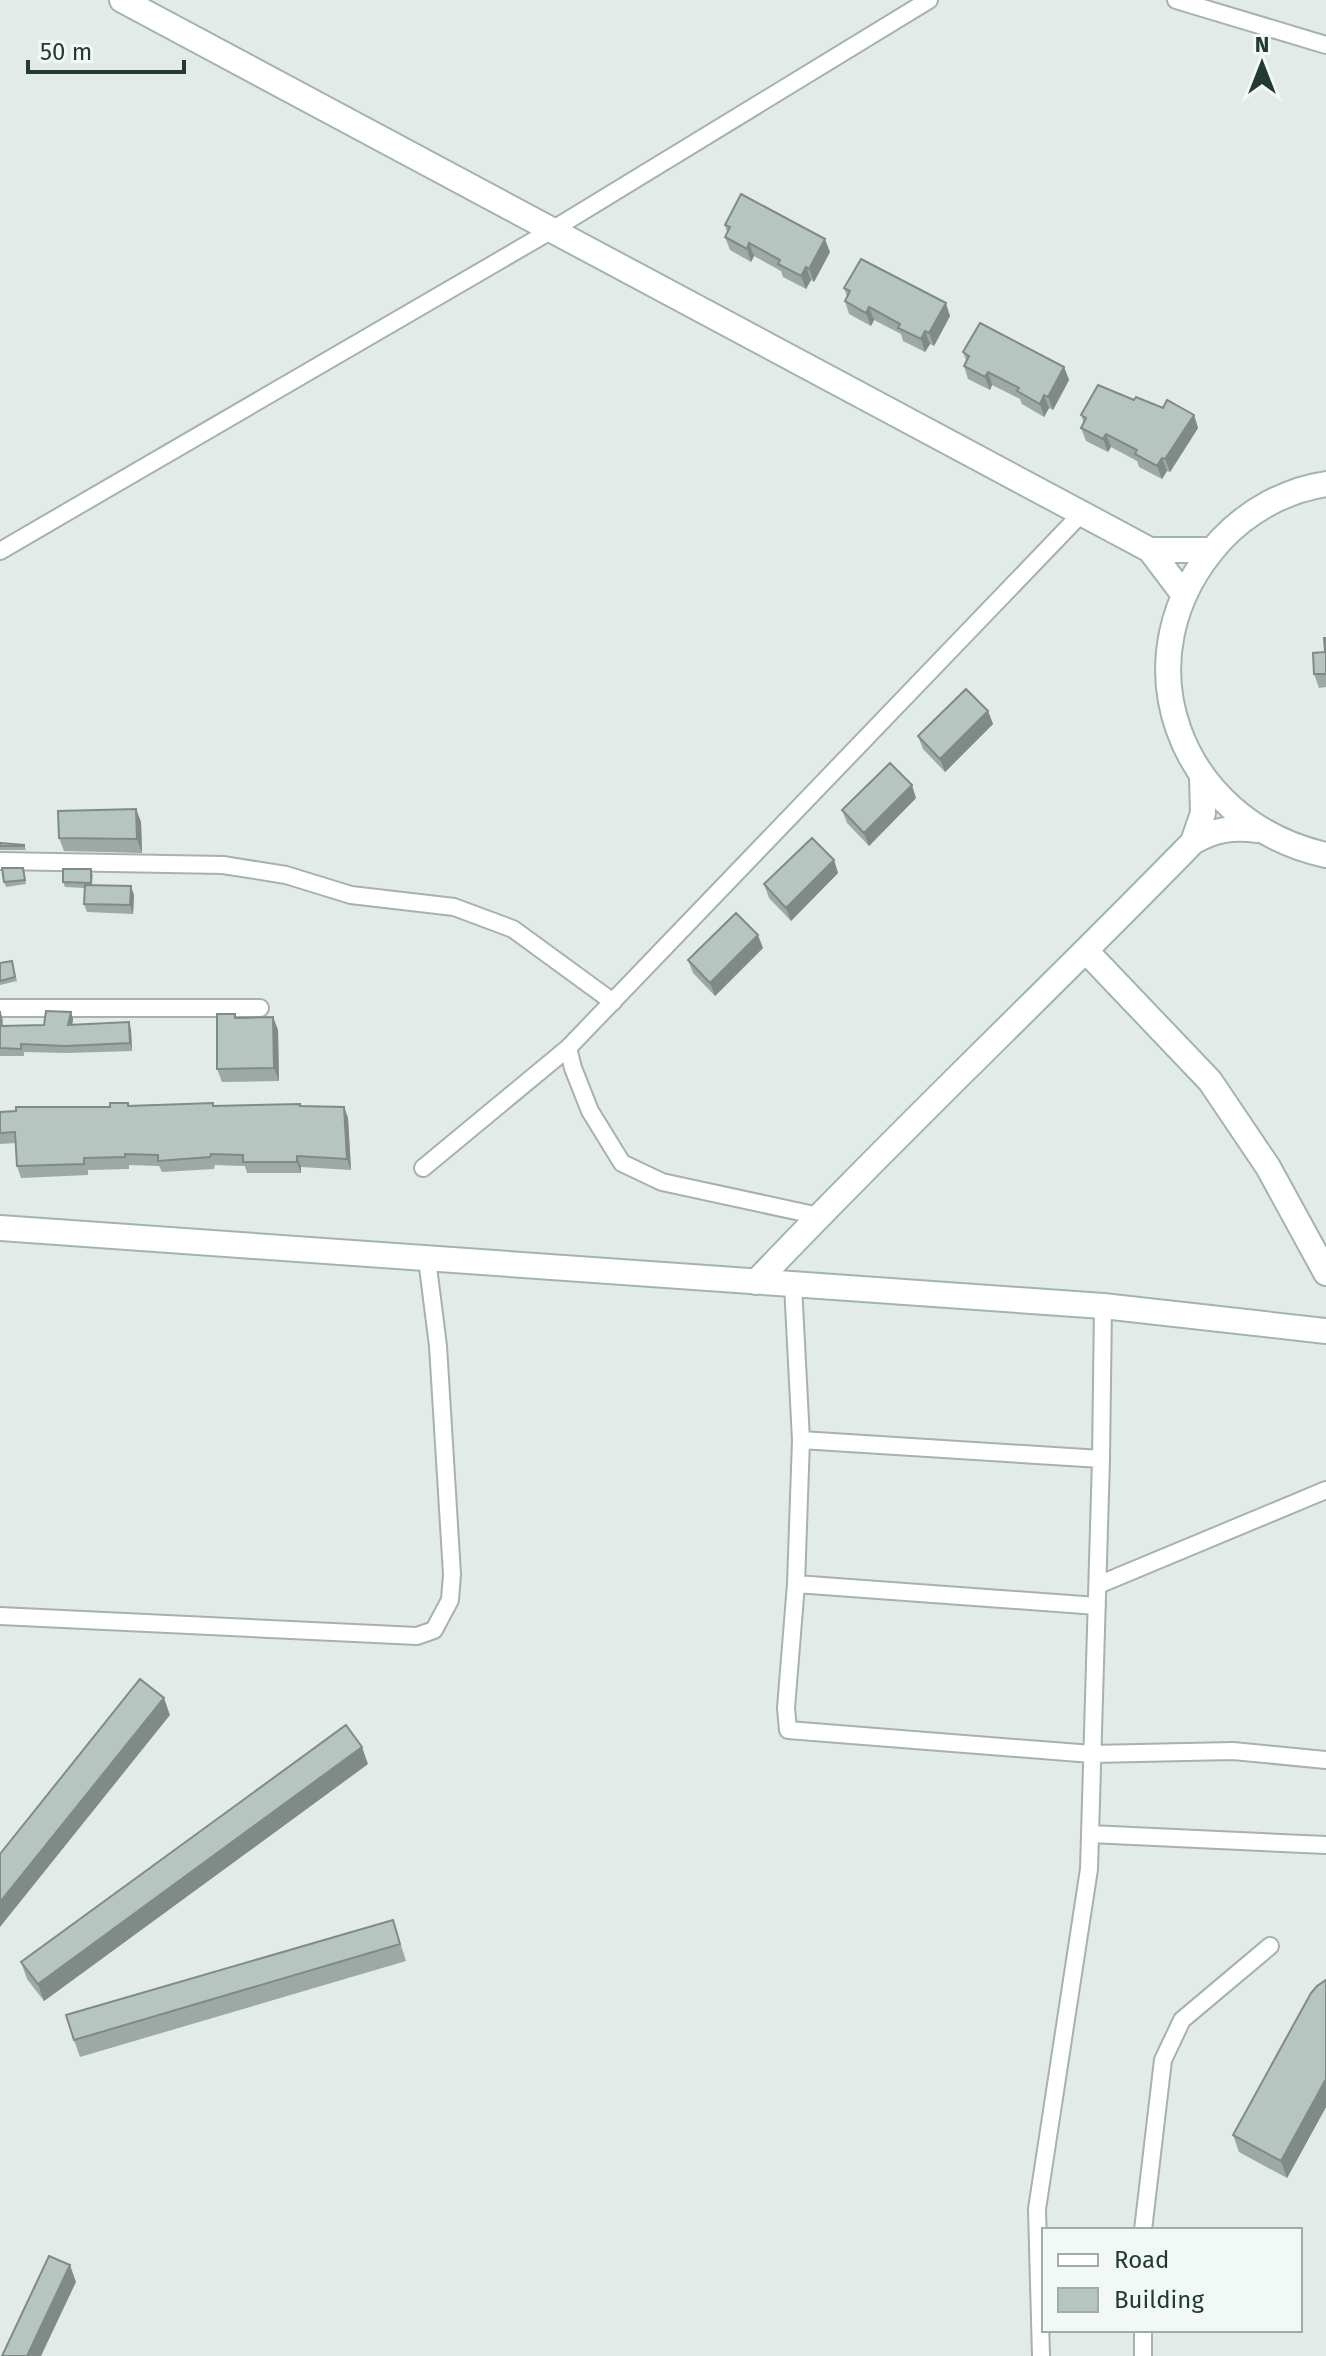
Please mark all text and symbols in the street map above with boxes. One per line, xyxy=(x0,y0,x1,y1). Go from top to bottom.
scale bar xyxy=(28,24,184,74)
north arrow xyxy=(1222,24,1302,104)
text: N xyxy=(1255,31,1269,58)
text: 50 m xyxy=(40,38,92,66)
legend xyxy=(1042,2228,1302,2332)
text: Road xyxy=(1114,2246,1169,2274)
text: Building xyxy=(1114,2286,1204,2314)

